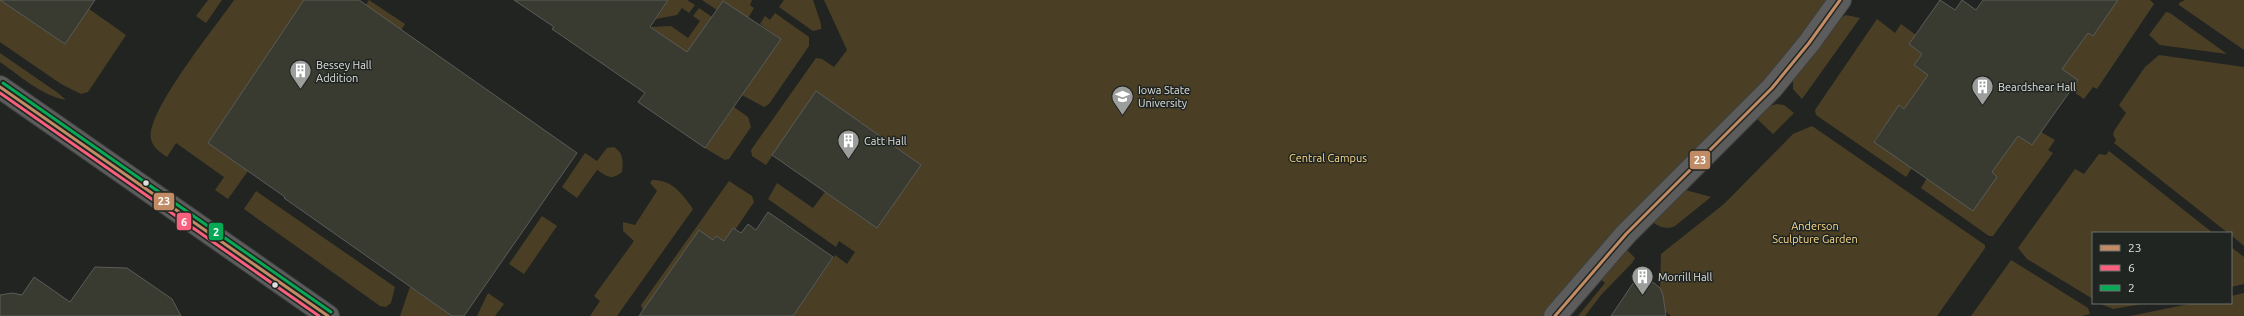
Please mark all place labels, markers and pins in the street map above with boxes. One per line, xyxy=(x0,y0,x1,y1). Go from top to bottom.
building icon: Bessey Hall Addition xyxy=(288,58,314,91)
place label: Bessey Hall Addition xyxy=(316,59,372,84)
building icon: Beardshear Hall xyxy=(1969,74,1995,107)
place label: Beardshear Hall xyxy=(1998,81,2076,93)
school or university icon: Iowa State University xyxy=(1109,83,1135,116)
place label: Iowa State University xyxy=(1138,84,1190,109)
building icon: Catt Hall xyxy=(836,128,862,161)
place label: Catt Hall xyxy=(864,135,907,147)
unlabelled marker xyxy=(141,178,151,188)
building icon: Morrill Hall xyxy=(1630,264,1656,297)
place label: Morrill Hall xyxy=(1658,271,1712,283)
unlabelled marker xyxy=(270,280,280,290)

